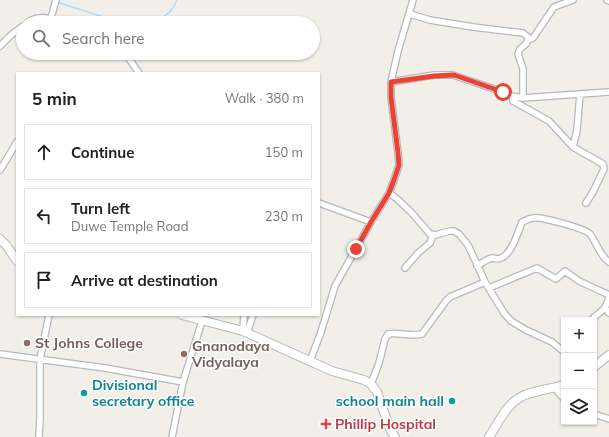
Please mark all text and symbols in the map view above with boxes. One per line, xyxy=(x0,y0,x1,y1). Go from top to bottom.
search box xyxy=(16,16,320,60)
icon: search xyxy=(30,27,52,49)
text: Search here xyxy=(62,29,144,48)
route start xyxy=(494,83,512,101)
text: 5 min xyxy=(32,88,77,109)
text: Walk · 380 m xyxy=(225,90,304,106)
icon: ahead xyxy=(33,141,55,163)
text: Continue xyxy=(71,143,134,162)
text: 150 m xyxy=(265,144,303,160)
text: Turn left xyxy=(71,199,130,218)
icon: left xyxy=(33,205,55,227)
text: 230 m xyxy=(265,208,303,224)
text: Duwe Temple Road xyxy=(71,218,188,234)
route end xyxy=(347,240,365,258)
icon: arrive xyxy=(33,269,55,291)
text: Arrive at destination xyxy=(71,271,218,290)
map controls xyxy=(561,317,597,425)
button: + xyxy=(561,317,597,353)
place label: St Johns College xyxy=(35,334,143,352)
place label: Gnanodaya Vidyalaya xyxy=(191,337,270,371)
marker: St Johns College xyxy=(22,338,32,348)
marker: Gnanodaya Vidyalaya xyxy=(179,349,189,359)
button: − xyxy=(561,353,597,389)
place label: Divisional secretary office xyxy=(92,376,195,410)
marker: Divisional secretary office xyxy=(79,388,89,398)
button: layers xyxy=(561,389,597,425)
place label: school main hall xyxy=(336,392,444,410)
marker: school main hall xyxy=(447,396,457,406)
place label: Phillip Hospital xyxy=(335,415,436,433)
marker: Phillip Hospital xyxy=(320,418,332,430)

